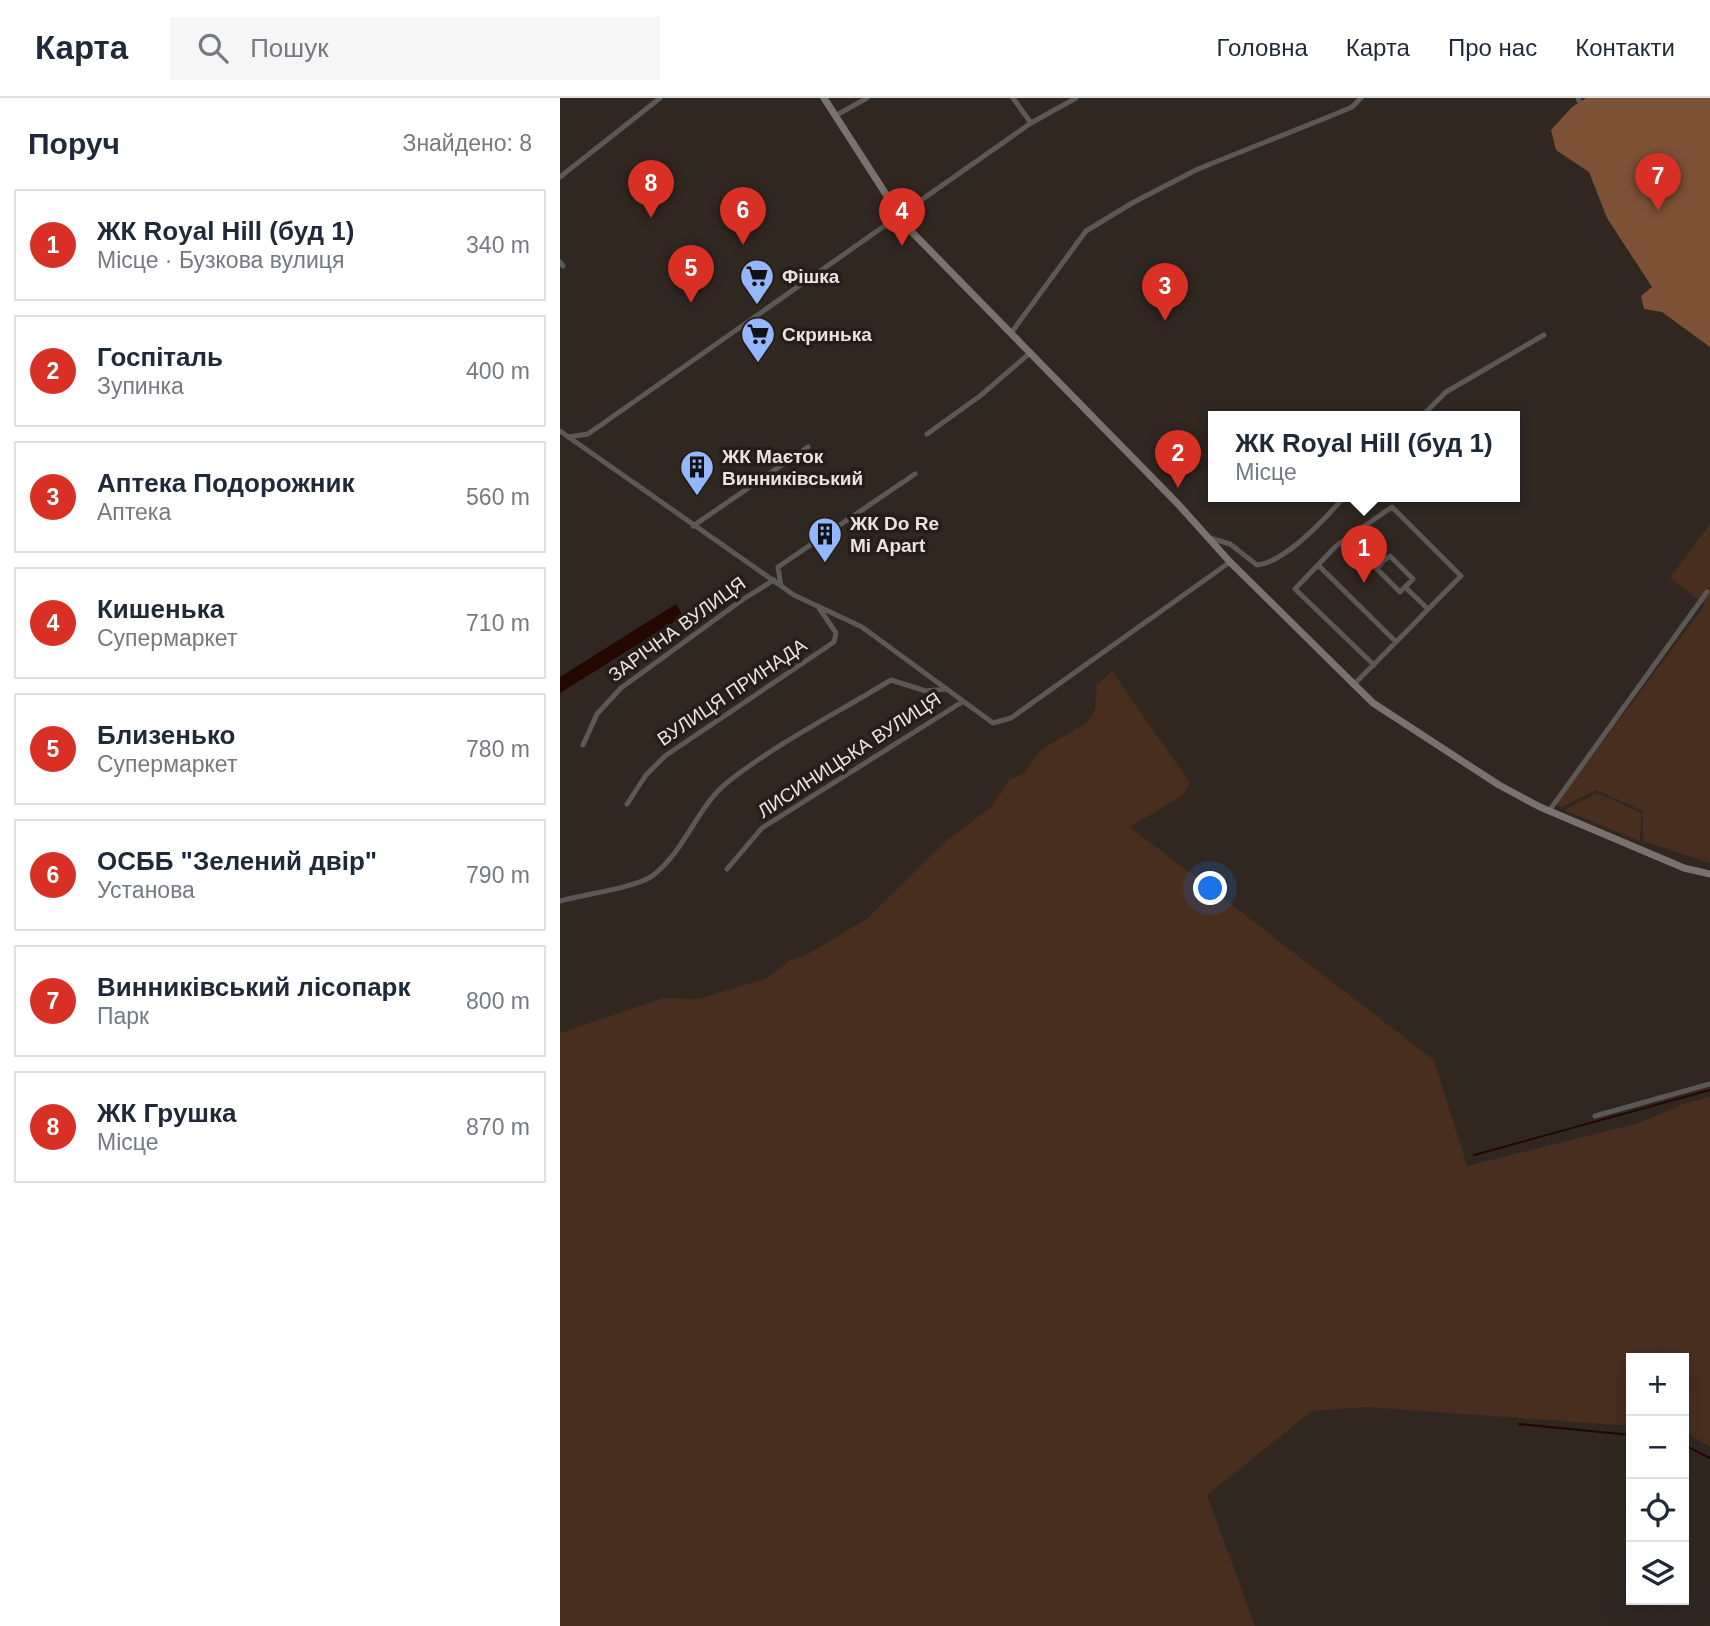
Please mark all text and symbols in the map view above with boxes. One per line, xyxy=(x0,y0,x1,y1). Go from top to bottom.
search box xyxy=(170,17,660,80)
text: Карта xyxy=(35,29,128,66)
icon: search xyxy=(194,29,232,67)
text: Пошук xyxy=(250,33,329,63)
text: Головна xyxy=(1217,34,1308,61)
text: Карта xyxy=(1346,34,1410,61)
text: Про нас xyxy=(1448,34,1537,61)
text: Контакти xyxy=(1575,34,1675,61)
text: Поруч xyxy=(28,127,120,160)
text: Знайдено: 8 xyxy=(402,130,532,156)
pin: 7 xyxy=(1635,153,1681,211)
pin: 8 xyxy=(628,160,674,218)
pin: 6 xyxy=(720,187,766,245)
pin: 4 xyxy=(879,188,925,246)
text: ЖК Royal Hill (буд 1) xyxy=(97,216,354,246)
text: 1 xyxy=(47,232,59,258)
text: 340 m xyxy=(466,232,530,258)
pin: 5 xyxy=(668,245,714,303)
text: Місце · Бузкова вулиця xyxy=(97,247,344,273)
supermarket icon: Фішка xyxy=(738,257,776,306)
pin: 3 xyxy=(1142,263,1188,321)
place label: Фішка xyxy=(782,266,840,287)
supermarket icon: Скринька xyxy=(739,315,777,364)
place label: Скринька xyxy=(782,324,872,345)
text: Госпіталь xyxy=(97,342,223,372)
text: 2 xyxy=(47,358,59,384)
text: 400 m xyxy=(466,358,530,384)
text: Зупинка xyxy=(97,373,184,399)
popup xyxy=(1208,411,1520,502)
text: ЖК Royal Hill (буд 1) xyxy=(1235,428,1493,458)
pin: 2 xyxy=(1155,430,1201,488)
place label: ЖК Маєток Винниківський xyxy=(721,446,863,489)
building icon: ЖК Маєток Винниківський xyxy=(678,448,716,497)
text: Місце xyxy=(1235,459,1297,485)
text: Аптека Подорожник xyxy=(97,468,355,498)
text: 3 xyxy=(47,484,59,510)
text: 560 m xyxy=(466,484,530,510)
text: Аптека xyxy=(97,499,171,525)
place label: ЖК Do Re Mi Apart xyxy=(849,513,939,556)
building icon: ЖК Do Re Mi Apart xyxy=(806,515,844,564)
pin: 1 xyxy=(1341,525,1387,583)
street label: ЗАРІЧНА ВУЛИЦЯ xyxy=(605,572,749,686)
text: Кишенька xyxy=(97,594,224,624)
text: 4 xyxy=(47,610,59,636)
text: 710 m xyxy=(466,610,530,636)
text: Супермаркет xyxy=(97,625,237,651)
street label: ВУЛИЦЯ ПРИНАДА xyxy=(653,634,811,750)
street label: ЛИСИНИЦЬКА ВУЛИЦЯ xyxy=(754,688,944,822)
text: Близенько xyxy=(97,720,235,750)
text: 5 xyxy=(47,736,59,762)
text: 780 m xyxy=(466,736,530,762)
text: Супермаркет xyxy=(97,751,237,777)
text: ОСББ "Зелений двір" xyxy=(97,846,377,876)
text: 6 xyxy=(47,862,59,888)
text: 790 m xyxy=(466,862,530,888)
your location xyxy=(1193,871,1227,905)
text: Установа xyxy=(97,877,195,903)
text: Винниківський лісопарк xyxy=(97,972,411,1002)
text: 7 xyxy=(47,988,59,1014)
text: 800 m xyxy=(466,988,530,1014)
text: Парк xyxy=(97,1003,149,1029)
text: ЖК Грушка xyxy=(97,1098,236,1128)
text: 8 xyxy=(47,1114,59,1140)
text: 870 m xyxy=(466,1114,530,1140)
text: Місце xyxy=(97,1129,158,1155)
map controls xyxy=(1626,1353,1689,1605)
button: + xyxy=(1626,1353,1689,1416)
button: − xyxy=(1626,1416,1689,1479)
button: locate xyxy=(1626,1479,1689,1542)
button: layers xyxy=(1626,1542,1689,1605)

